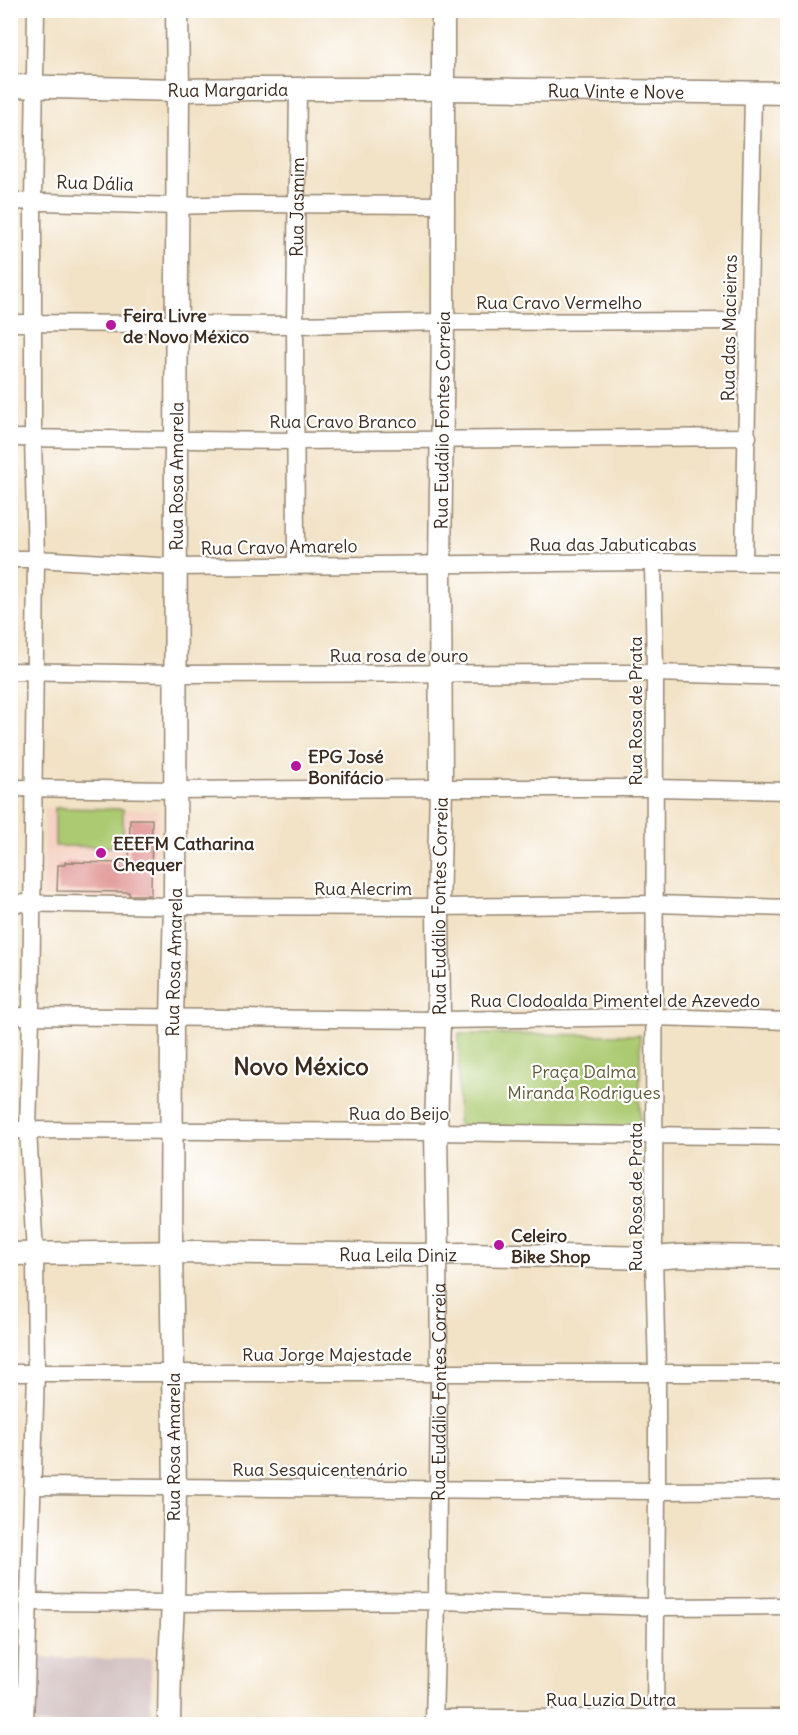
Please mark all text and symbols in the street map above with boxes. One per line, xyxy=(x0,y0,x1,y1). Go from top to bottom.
street label: Rua Margarida xyxy=(167,77,288,102)
street label: Rua Vinte e Nove xyxy=(547,79,684,103)
street label: Rua Jasmim xyxy=(284,157,309,257)
street label: Rua Dália xyxy=(56,170,134,196)
street label: Rua das Macieiras xyxy=(716,254,742,402)
street label: Rua Cravo Vermelho xyxy=(476,291,642,314)
place label: Feira Livre de Novo México xyxy=(123,304,249,348)
street label: Rua Eudálio Fontes Correia xyxy=(429,311,455,529)
marker: Feira Livre de Novo México xyxy=(104,318,118,332)
street label: Rua Rosa Amarela xyxy=(164,402,188,551)
street label: Rua Cravo Branco xyxy=(269,410,417,433)
street label: Rua das Jabuticabas xyxy=(529,533,697,556)
street label: Rua Cravo Amarelo xyxy=(200,534,358,560)
street label: Rua Rosa de Prata xyxy=(624,636,647,786)
street label: Rua rosa de ouro xyxy=(330,644,468,667)
place label: EPG José Bonifácio xyxy=(308,745,384,789)
marker: EPG José Bonifácio xyxy=(289,759,303,773)
street label: Rua Eudálio Fontes Correia xyxy=(426,797,452,1015)
place label: EEEFM Catharina Chequer xyxy=(113,832,254,876)
marker: EEEFM Catharina Chequer xyxy=(94,846,108,860)
street label: Rua Alecrim xyxy=(314,877,412,900)
street label: Rua Rosa Amarela xyxy=(160,888,187,1037)
street label: Rua Clodoalda Pimentel de Azevedo xyxy=(470,989,760,1012)
district label: Novo México xyxy=(233,1051,369,1081)
park label: Praça Dalma Miranda Rodrigues xyxy=(507,1060,661,1104)
street label: Rua do Beijo xyxy=(349,1102,449,1125)
street label: Rua Rosa de Prata xyxy=(624,1122,647,1272)
place label: Celeiro Bike Shop xyxy=(511,1224,591,1268)
marker: Celeiro Bike Shop xyxy=(492,1238,506,1252)
street label: Rua Leila Diniz xyxy=(339,1242,458,1267)
street label: Rua Eudálio Fontes Correia xyxy=(426,1283,451,1501)
street label: Rua Jorge Majestade xyxy=(242,1343,412,1366)
street label: Rua Rosa Amarela xyxy=(162,1373,185,1521)
street label: Rua Sesquicentenário xyxy=(232,1458,408,1481)
street label: Rua Luzia Dutra xyxy=(546,1688,676,1711)

